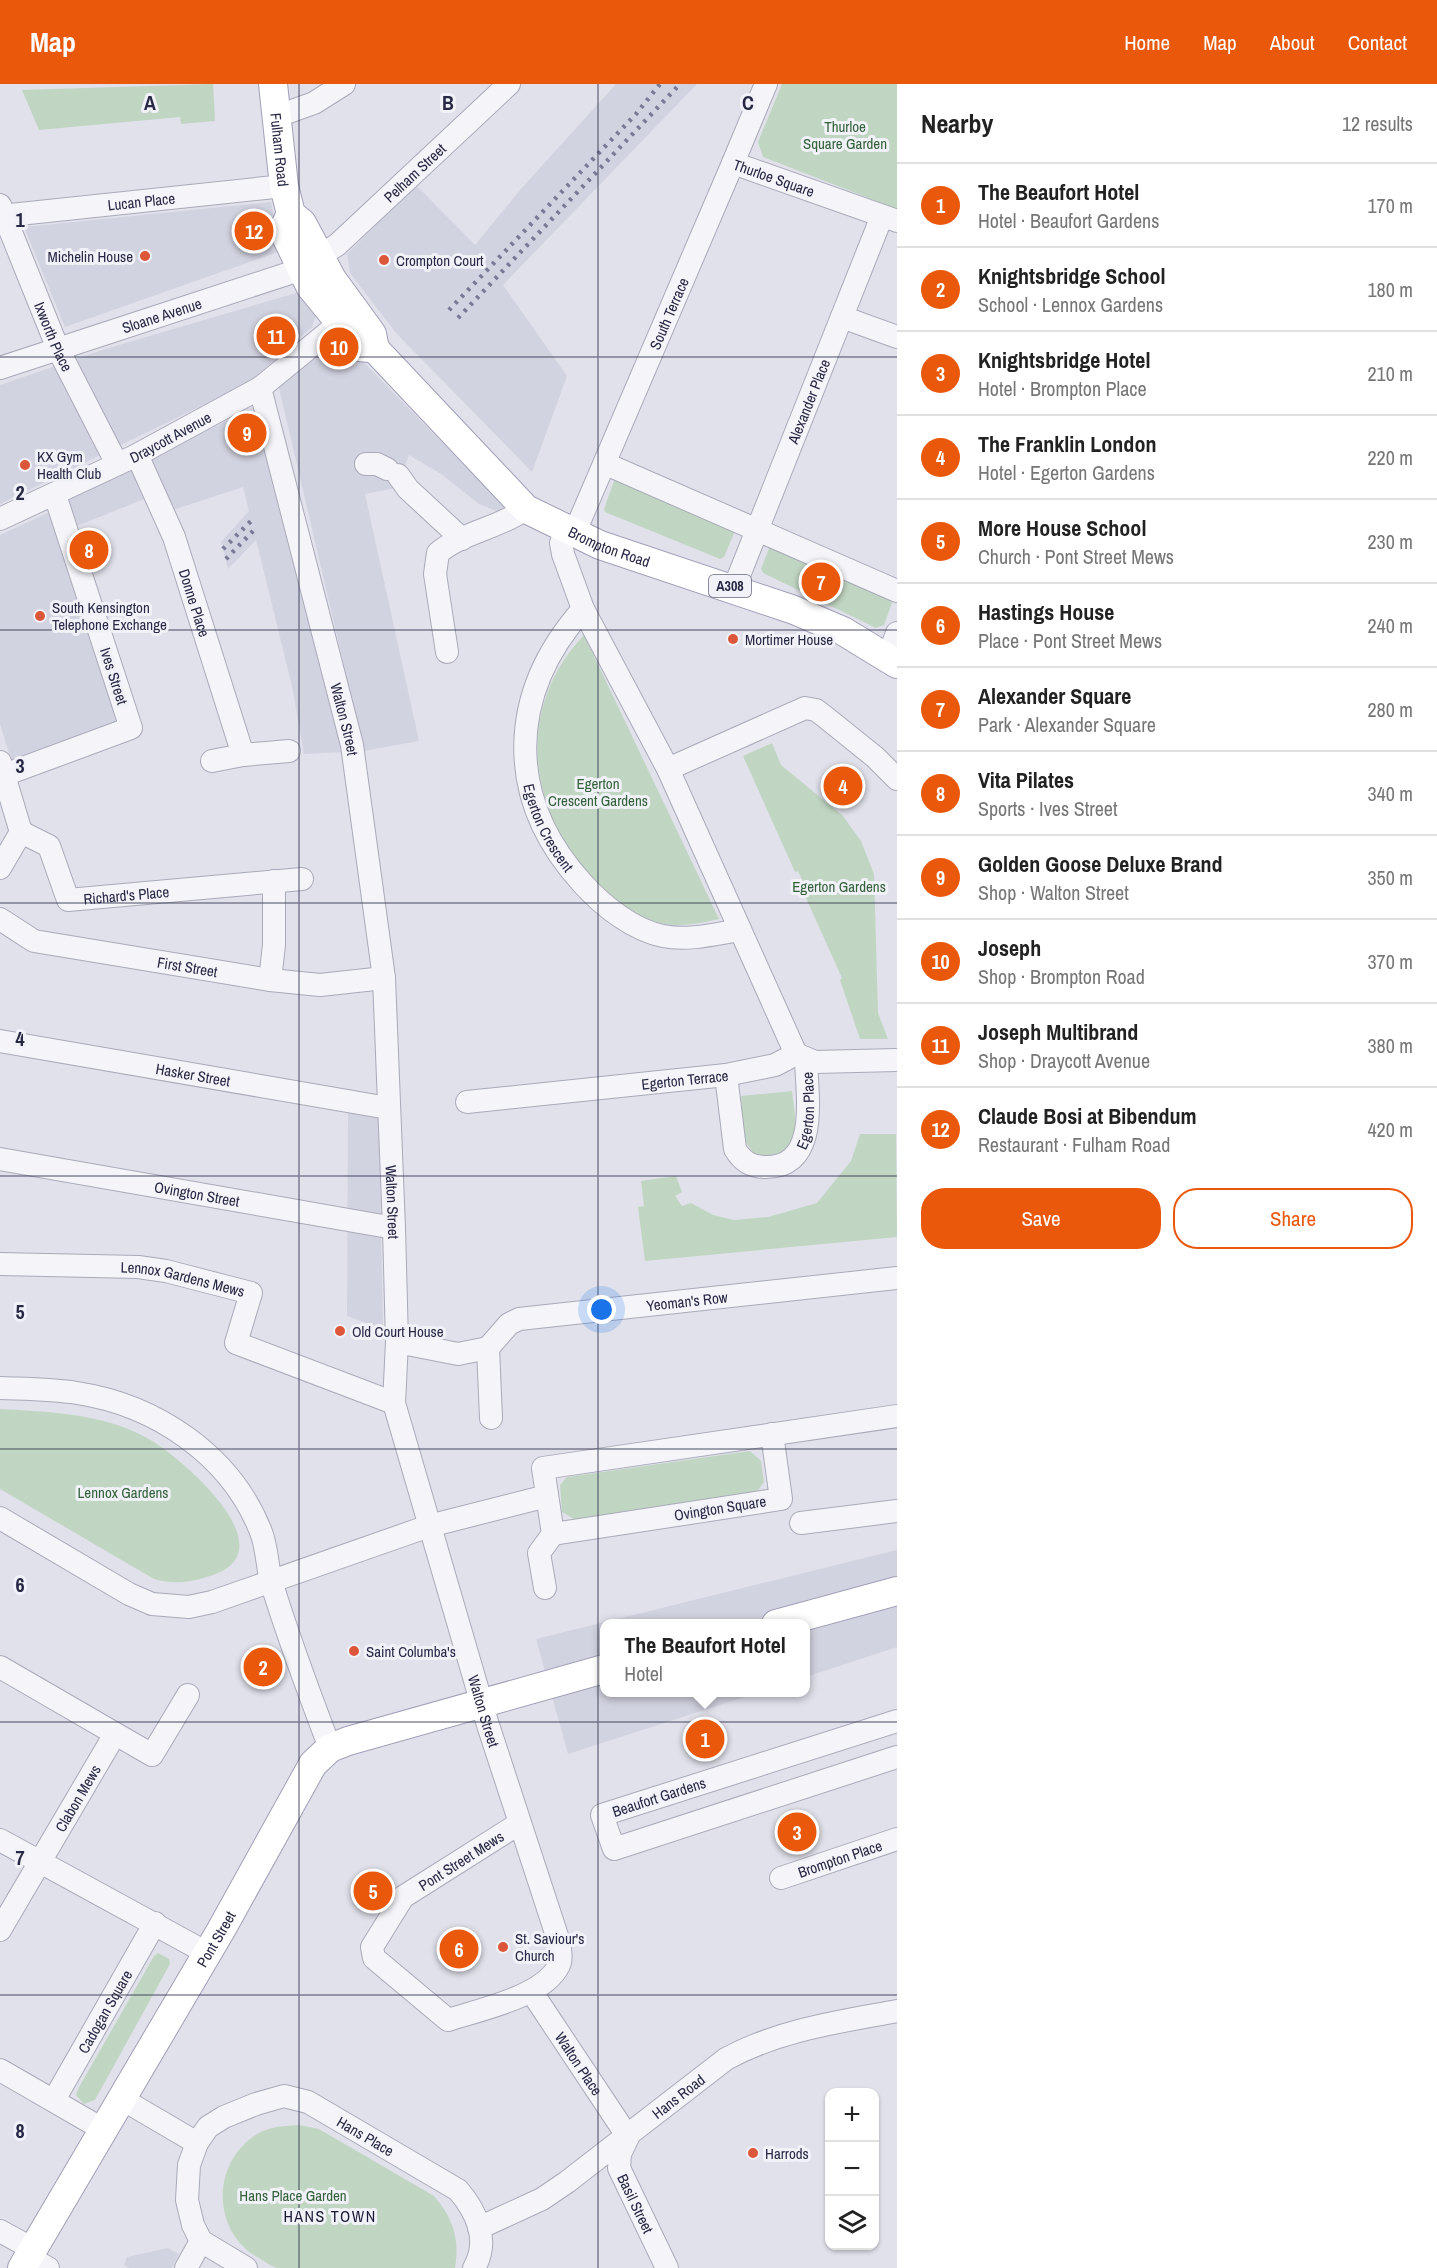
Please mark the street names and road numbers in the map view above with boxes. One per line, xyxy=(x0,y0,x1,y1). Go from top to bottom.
street label: Fulham Road xyxy=(266,112,294,187)
street label: Pelham Street xyxy=(379,138,450,207)
street label: Thurloe Square xyxy=(730,153,818,202)
street label: Lucan Place xyxy=(106,187,176,215)
street label: South Terrace xyxy=(644,274,693,353)
street label: Sloane Avenue xyxy=(119,292,204,338)
street label: Ixworth Place xyxy=(30,299,78,375)
street label: Alexander Place xyxy=(782,356,835,448)
street label: Draycott Avenue xyxy=(126,406,215,468)
street label: Brompton Road xyxy=(565,521,653,572)
street label: Donne Place xyxy=(174,566,215,640)
road number: A308 xyxy=(709,575,751,597)
street label: Ives Street xyxy=(95,645,133,708)
street label: Walton Street xyxy=(326,681,364,757)
street label: Egerton Crescent xyxy=(519,782,579,876)
street label: Richard's Place xyxy=(83,880,170,909)
street label: First Street xyxy=(156,951,220,982)
street label: Hasker Street xyxy=(154,1058,233,1091)
street label: Egerton Terrace xyxy=(640,1064,730,1094)
street label: Egerton Place xyxy=(791,1071,819,1153)
street label: Walton Street xyxy=(381,1165,405,1240)
street label: Ovington Street xyxy=(153,1176,242,1211)
street label: Lennox Gardens Mews xyxy=(120,1256,247,1301)
street label: Yeoman's Row xyxy=(645,1286,729,1316)
street label: Ovington Square xyxy=(672,1490,768,1526)
street label: Walton Street xyxy=(463,1672,505,1750)
street label: Clabon Mews xyxy=(50,1761,105,1836)
street label: Beaufort Gardens xyxy=(610,1772,708,1822)
street label: Pont Street Mews xyxy=(414,1826,508,1895)
street label: Brompton Place xyxy=(795,1834,885,1882)
street label: Pont Street xyxy=(191,1906,240,1971)
street label: Cadogan Square xyxy=(72,1966,137,2057)
street label: Walton Place xyxy=(550,2028,608,2099)
street label: Hans Road xyxy=(647,2069,709,2123)
street label: Hans Place xyxy=(333,2111,398,2161)
street label: Basil Street xyxy=(613,2170,659,2237)

